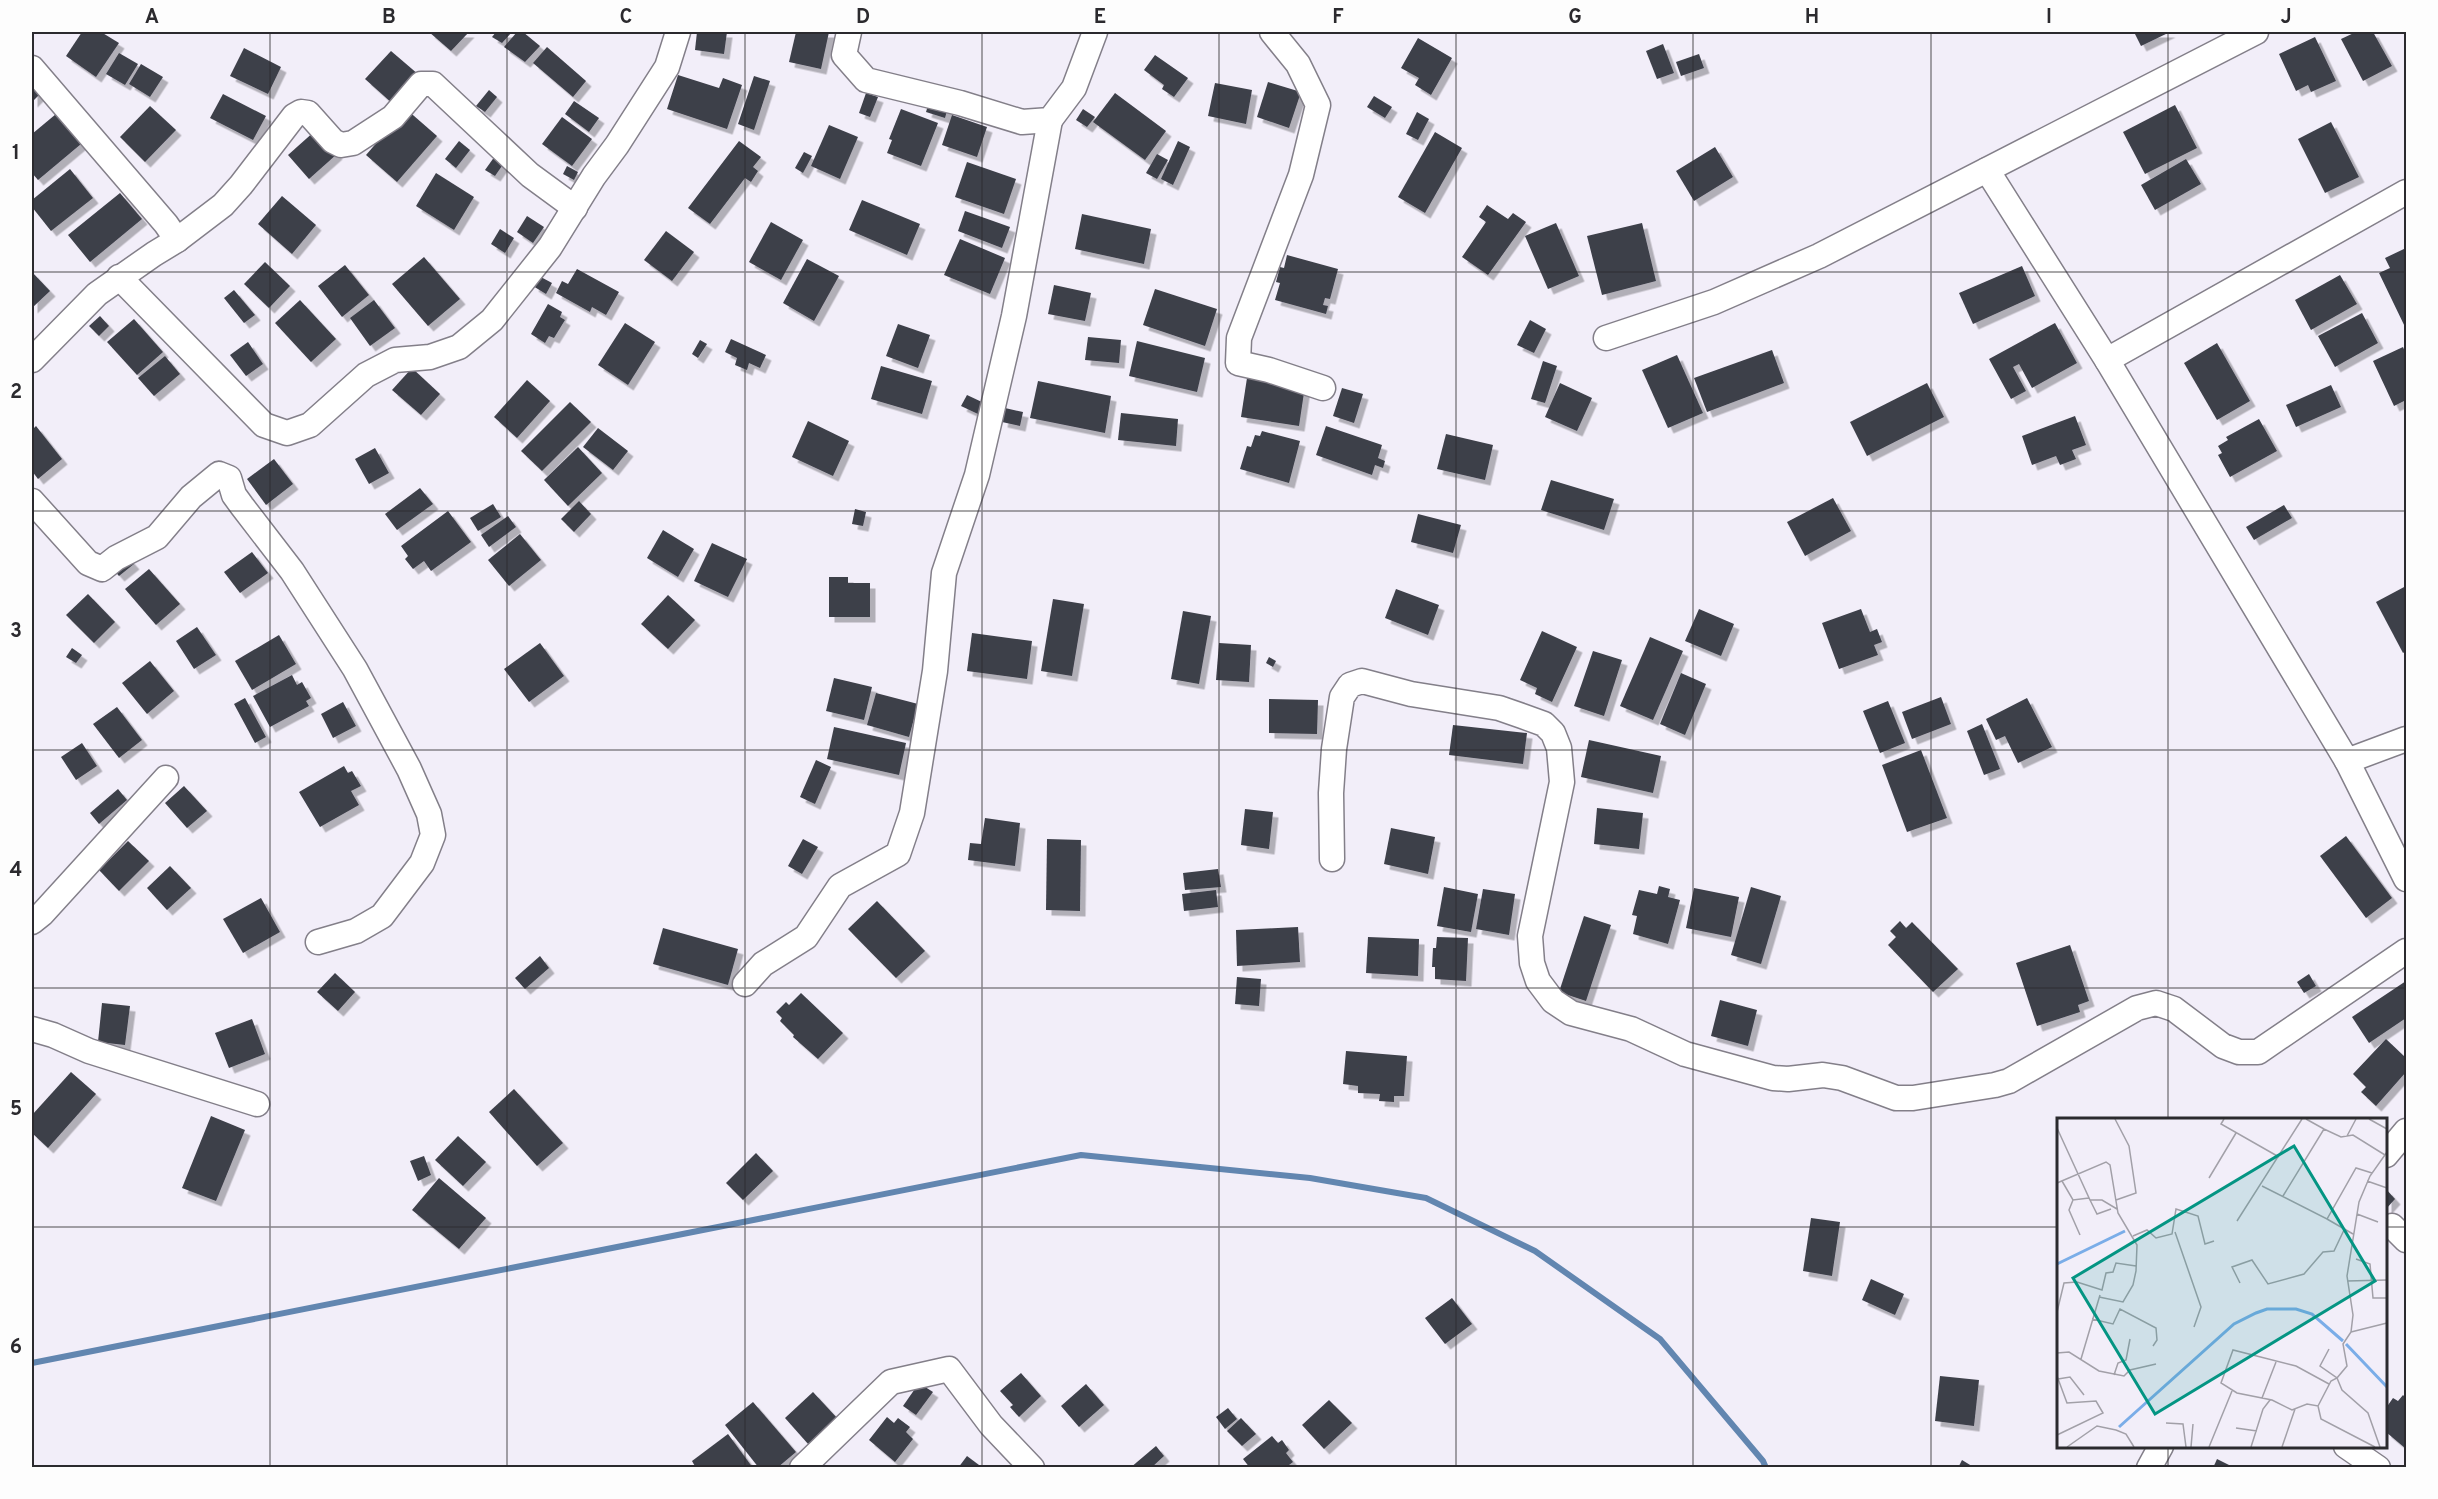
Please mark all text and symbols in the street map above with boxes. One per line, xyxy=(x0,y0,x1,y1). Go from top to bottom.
text: A xyxy=(145,5,159,31)
text: B xyxy=(382,5,396,31)
text: C xyxy=(620,5,632,31)
text: D xyxy=(856,5,870,31)
text: E xyxy=(1094,5,1106,31)
text: F xyxy=(1332,5,1344,31)
text: G xyxy=(1568,5,1582,31)
text: H xyxy=(1805,5,1819,31)
text: I xyxy=(2046,5,2052,31)
text: J xyxy=(2280,5,2292,31)
text: 1 xyxy=(12,141,20,167)
text: 2 xyxy=(10,380,22,406)
text: 3 xyxy=(10,619,22,645)
text: 4 xyxy=(10,858,22,884)
text: 5 xyxy=(10,1097,22,1123)
inset map xyxy=(2057,1118,2387,1448)
text: 6 xyxy=(10,1335,22,1361)

